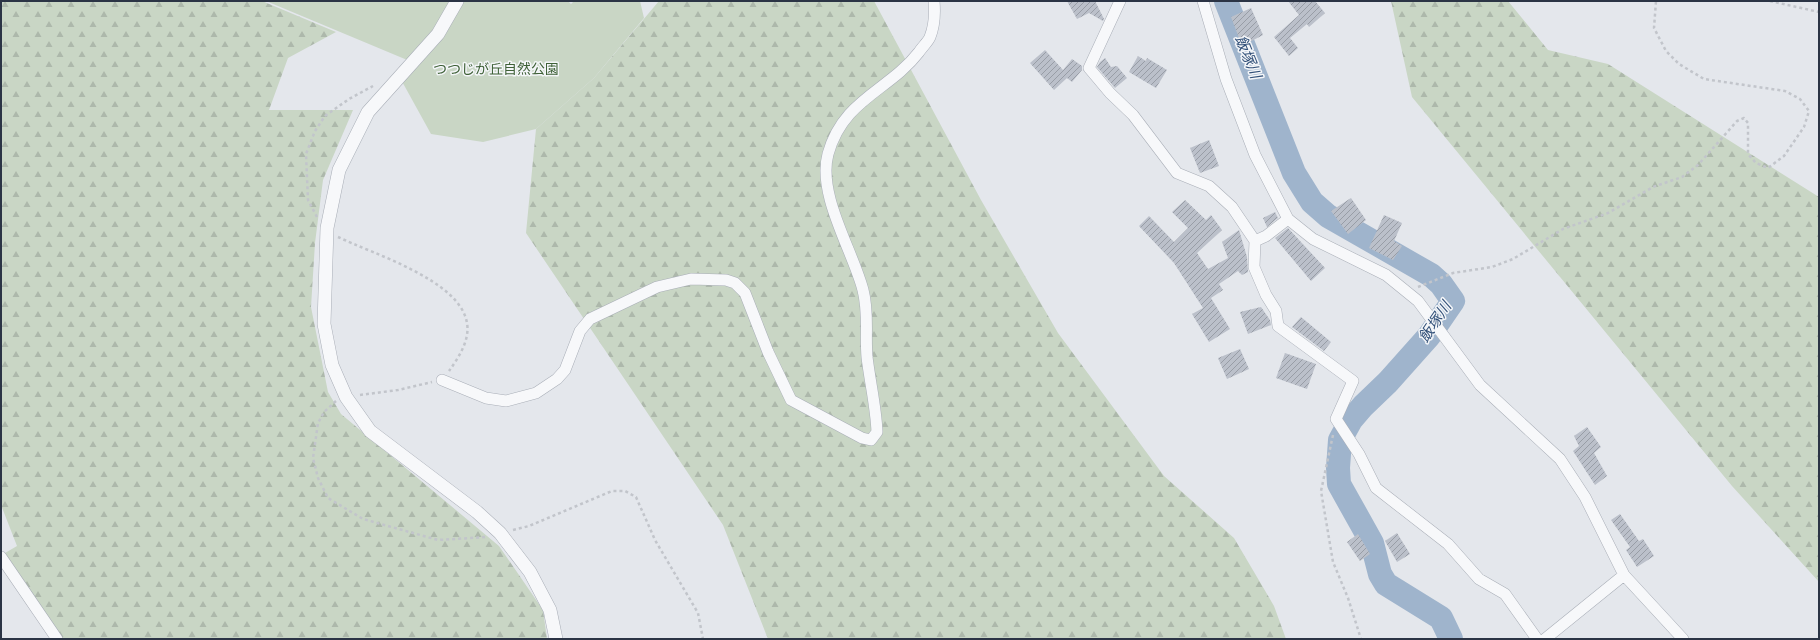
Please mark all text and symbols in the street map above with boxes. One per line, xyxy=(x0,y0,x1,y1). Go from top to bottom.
water label: 飯塚川 xyxy=(1231,33,1266,83)
park label: つつじが丘自然公園 xyxy=(433,61,559,78)
water label: 飯塚川 xyxy=(1415,297,1456,346)

